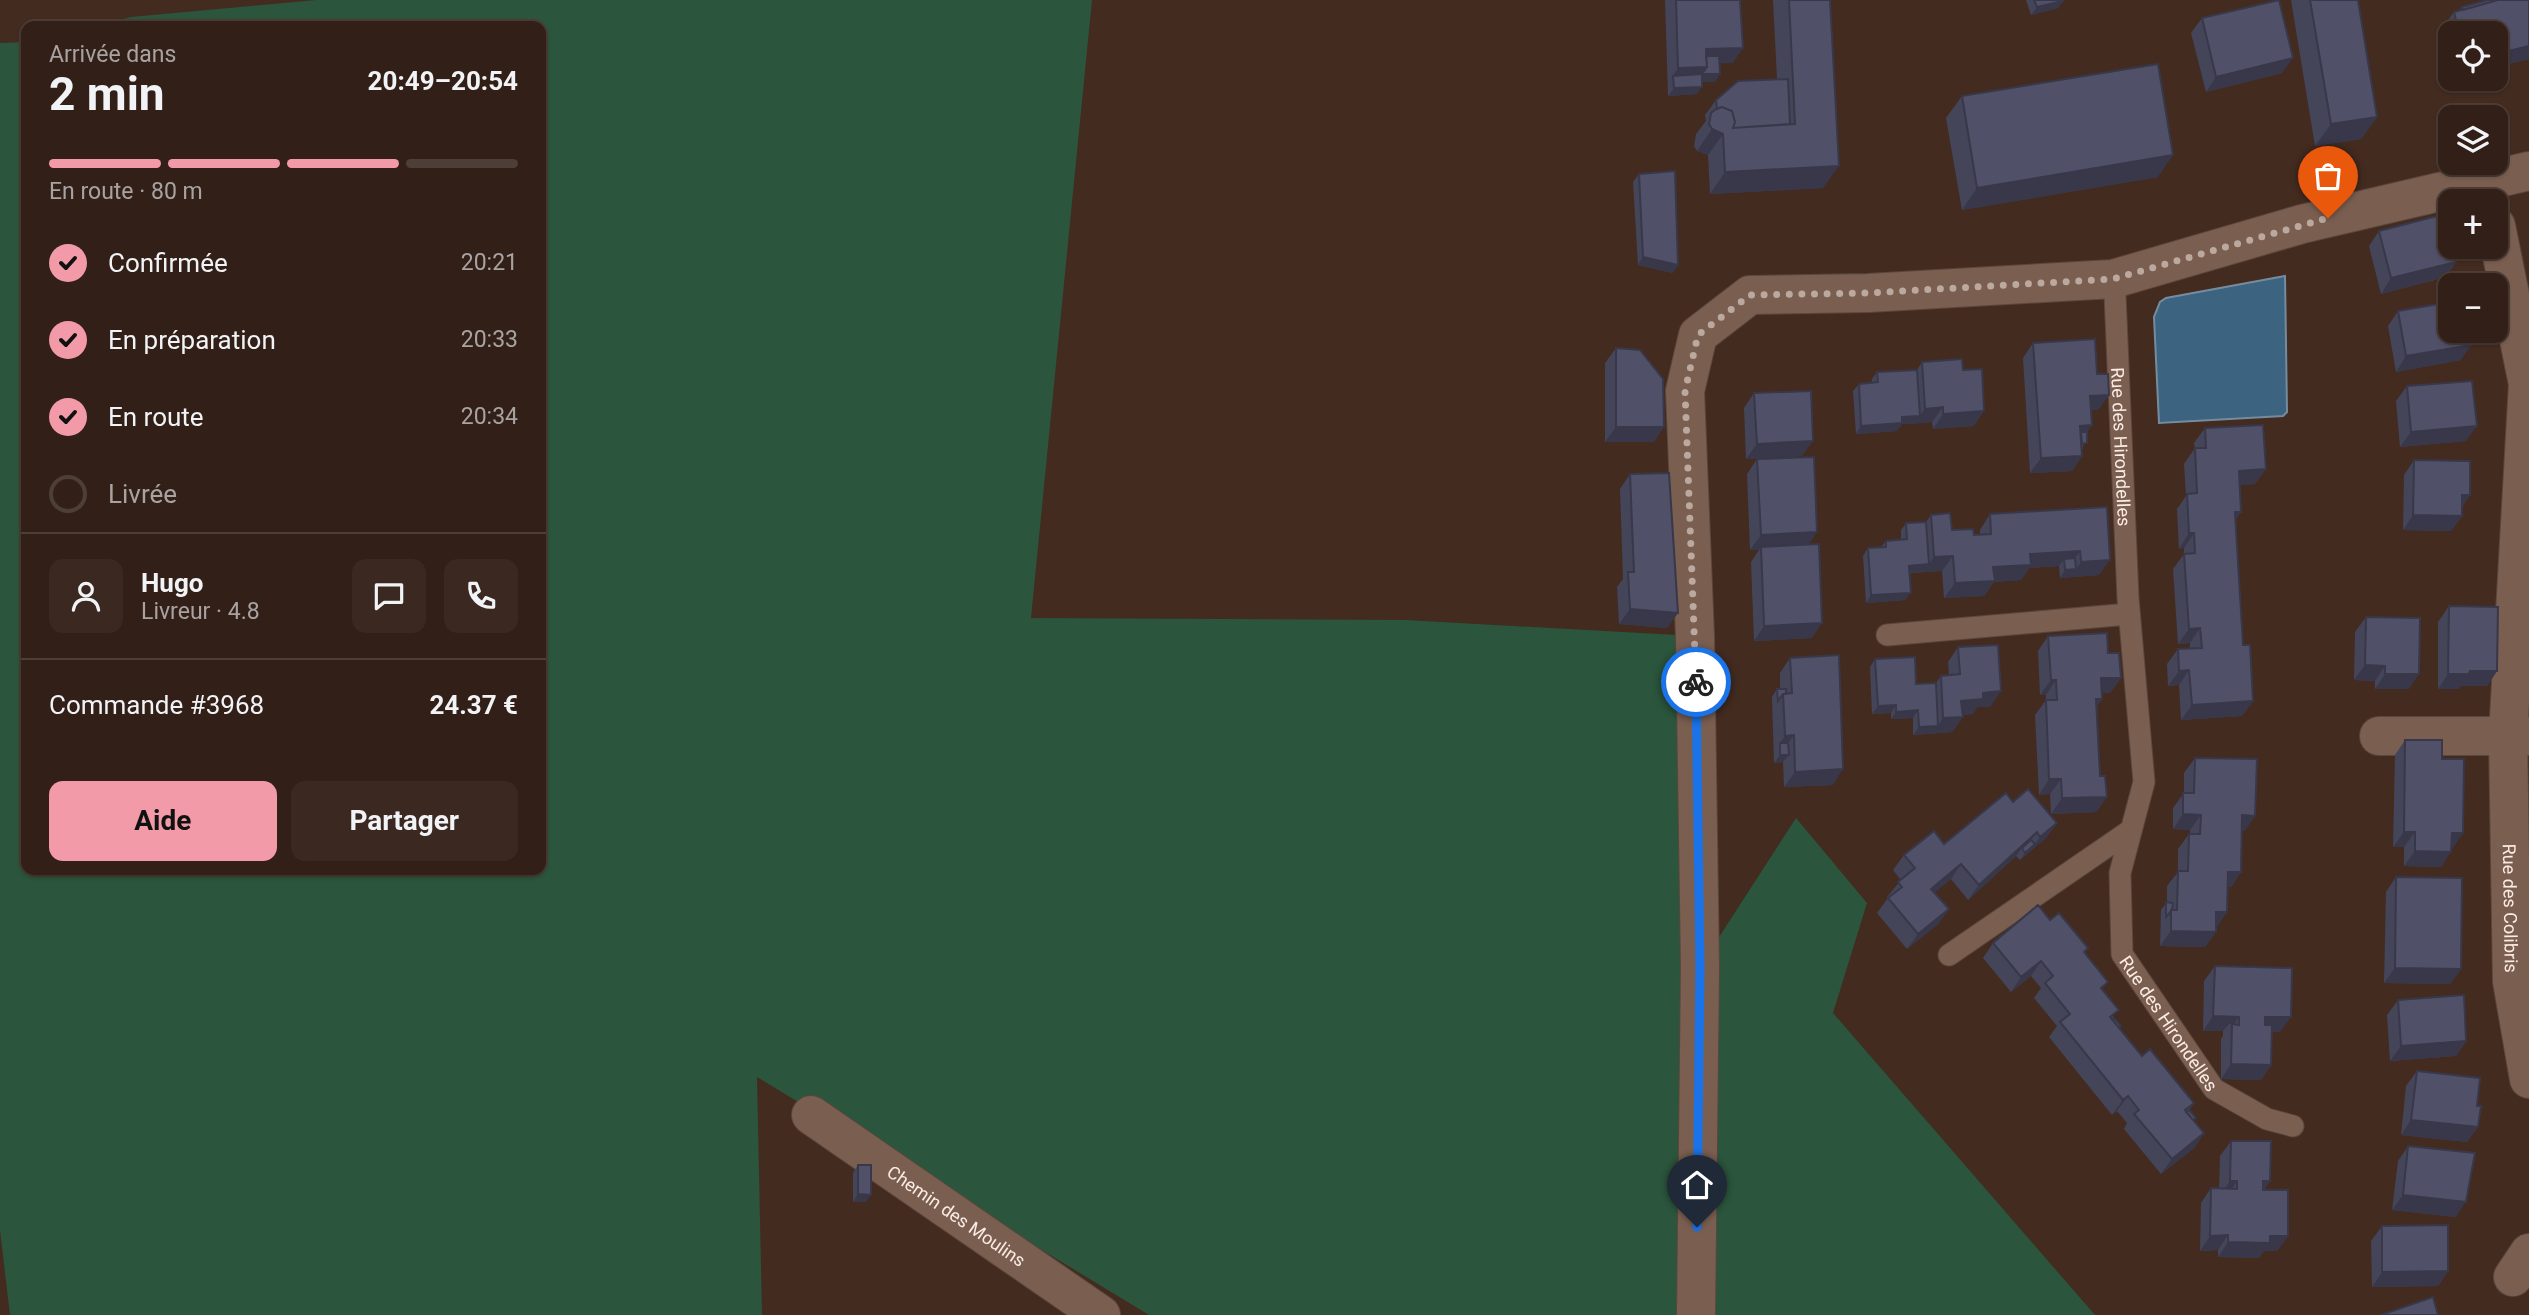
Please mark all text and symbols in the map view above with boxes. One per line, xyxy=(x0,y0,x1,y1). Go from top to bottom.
map controls xyxy=(2438,21,2508,343)
button: locate xyxy=(2438,21,2508,91)
text: Arrivée dans xyxy=(49,41,176,68)
text: 20:49–20:54 xyxy=(368,66,518,96)
text: 2 min xyxy=(49,67,165,121)
button: layers xyxy=(2438,105,2508,175)
pin xyxy=(2298,146,2358,218)
icon: bag xyxy=(2309,157,2347,195)
text: En route · 80 m xyxy=(49,178,203,205)
button: + xyxy=(2438,189,2508,259)
icon: check xyxy=(49,244,87,282)
text: Confirmée xyxy=(108,248,228,278)
text: 20:21 xyxy=(461,249,518,276)
button: − xyxy=(2438,273,2508,343)
icon: check xyxy=(49,321,87,359)
text: En préparation xyxy=(108,325,276,355)
text: 20:33 xyxy=(461,326,518,353)
street label: Rue des Hirondelles xyxy=(2108,367,2135,527)
icon: check xyxy=(49,398,87,436)
text: En route xyxy=(108,402,204,432)
text: 20:34 xyxy=(461,403,518,430)
text: Livrée xyxy=(108,479,177,509)
button: person xyxy=(49,559,123,633)
button: chat xyxy=(352,559,426,633)
button: phone xyxy=(444,559,518,633)
text: Hugo xyxy=(141,568,203,598)
text: Livreur · 4.8 xyxy=(141,598,260,625)
courier xyxy=(1661,647,1731,717)
icon: bike xyxy=(1677,663,1715,701)
text: Commande #3968 xyxy=(49,690,264,720)
text: 24.37 € xyxy=(429,690,518,720)
button: Aide xyxy=(49,781,277,861)
button: Partager xyxy=(291,781,518,861)
street label: Rue des Colibris xyxy=(2499,843,2522,973)
street label: Rue des Hirondelles xyxy=(2116,952,2223,1095)
pin xyxy=(1667,1155,1727,1227)
street label: Chemin des Moulins xyxy=(884,1161,1030,1270)
icon: home xyxy=(1678,1166,1716,1204)

